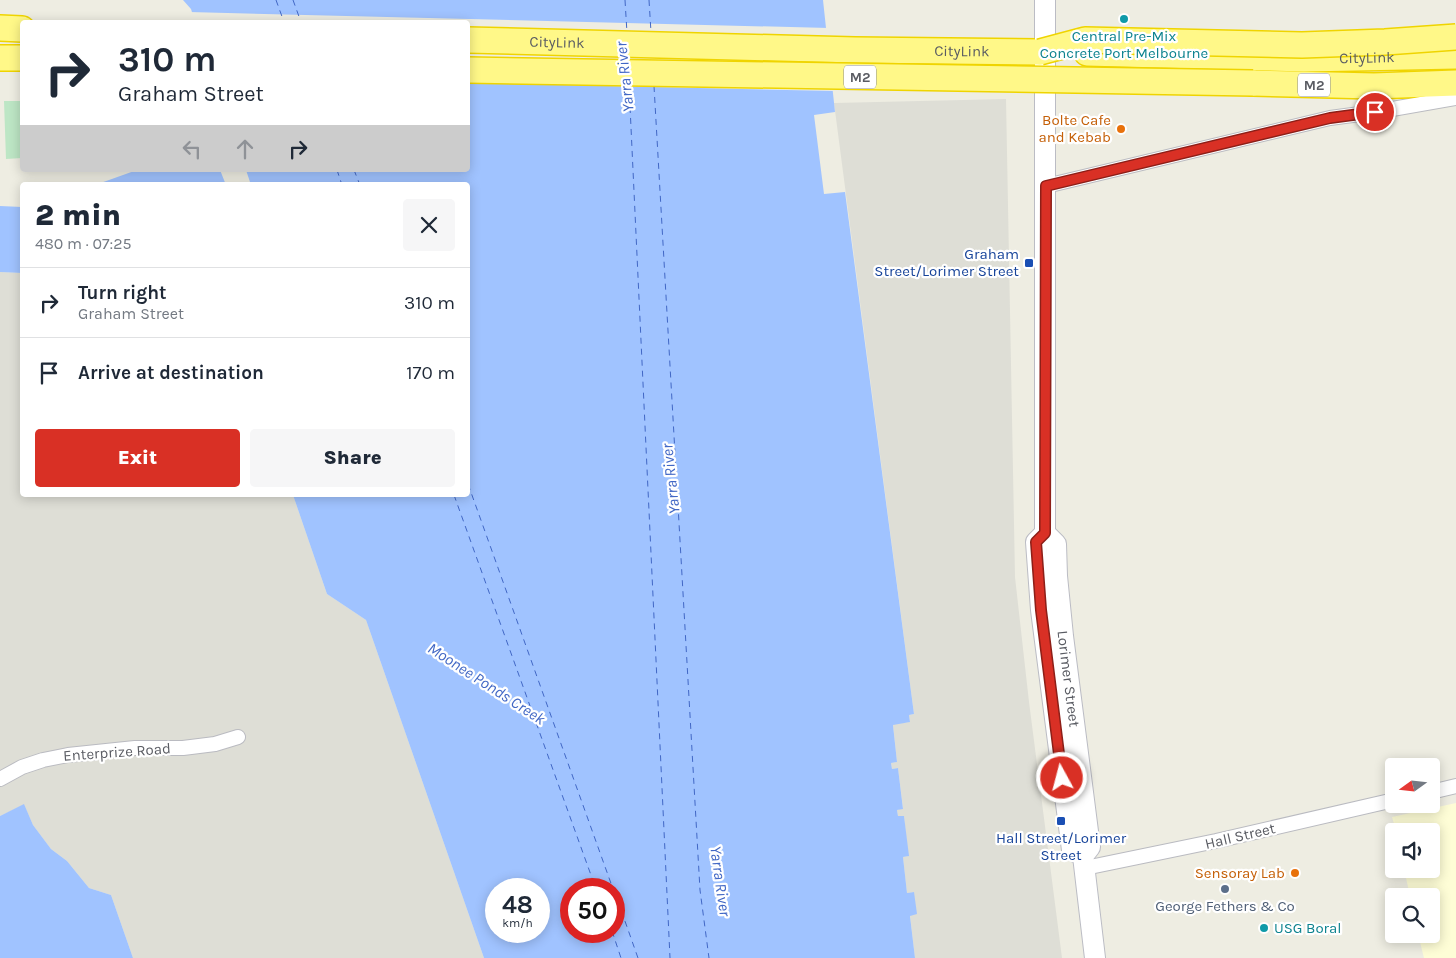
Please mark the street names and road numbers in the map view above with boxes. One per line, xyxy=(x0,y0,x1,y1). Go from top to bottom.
street label: CityLink xyxy=(529,33,585,52)
street label: CityLink xyxy=(934,42,990,60)
street label: CityLink xyxy=(1339,48,1395,67)
road number: M2 xyxy=(844,66,876,88)
road number: M2 xyxy=(1298,74,1330,96)
street label: Lorimer Street xyxy=(1054,630,1084,728)
street label: Enterprize Road xyxy=(63,739,171,765)
street label: Hall Street xyxy=(1203,819,1277,853)

